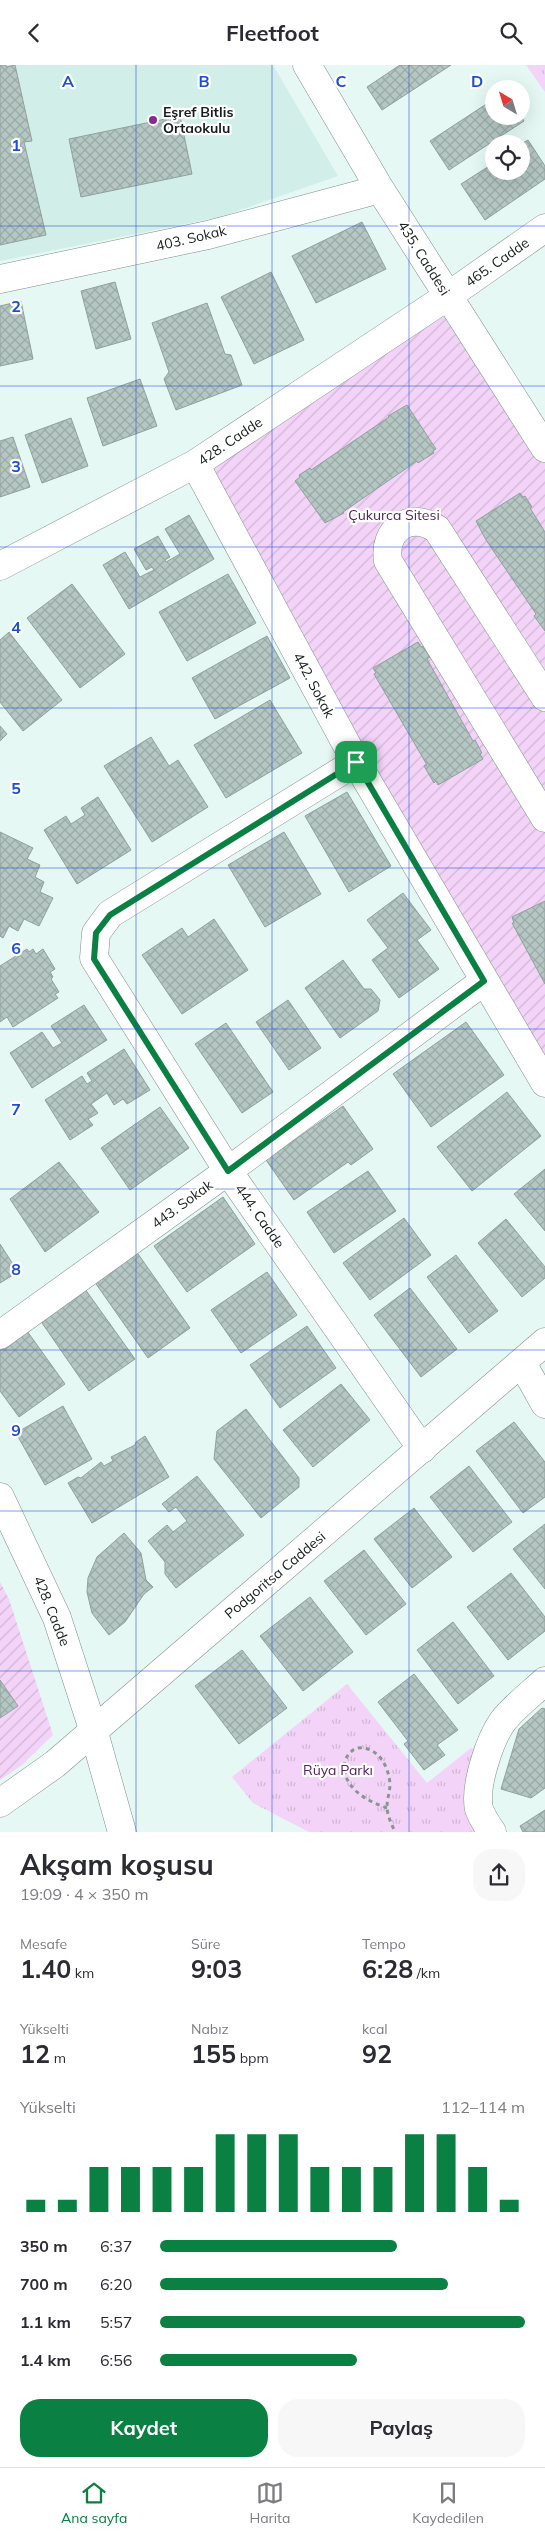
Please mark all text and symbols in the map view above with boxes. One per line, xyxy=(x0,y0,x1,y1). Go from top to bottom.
icon: back xyxy=(20,19,48,47)
text: Fleetfoot xyxy=(226,19,319,47)
icon: search xyxy=(497,19,525,47)
text: A xyxy=(62,71,74,91)
text: B xyxy=(198,71,210,91)
text: C xyxy=(336,71,347,91)
text: D xyxy=(471,71,483,91)
north arrow xyxy=(485,80,530,125)
map controls xyxy=(485,80,530,180)
place label: Eşref Bitlis Ortaokulu xyxy=(163,103,233,137)
marker: Eşref Bitlis Ortaokulu xyxy=(147,114,159,126)
text: 1 xyxy=(11,135,21,155)
button: locate xyxy=(485,135,530,180)
street label: 435. Caddesi xyxy=(394,217,454,299)
street label: 403. Sokak xyxy=(154,221,229,255)
street label: 465. Cadde xyxy=(461,233,533,291)
text: 2 xyxy=(11,296,21,316)
street label: 428. Cadde xyxy=(194,413,266,469)
text: 3 xyxy=(11,456,21,476)
park label: Çukurca Sitesi xyxy=(348,506,440,524)
text: 4 xyxy=(11,617,21,637)
street label: 442. Sokak xyxy=(289,649,339,721)
pin xyxy=(335,741,377,783)
icon: arrive xyxy=(342,748,370,776)
text: 5 xyxy=(11,778,21,798)
text: 6 xyxy=(11,938,21,958)
text: 7 xyxy=(11,1099,21,1119)
street label: 443. Sokak xyxy=(148,1175,217,1232)
street label: 444. Cadde xyxy=(231,1180,289,1252)
text: 8 xyxy=(11,1259,21,1279)
text: 9 xyxy=(11,1420,21,1440)
street label: Podgoritsa Caddesi xyxy=(221,1527,329,1623)
street label: 428. Cadde xyxy=(30,1573,74,1649)
park label: Rüya Parkı xyxy=(303,1761,373,1779)
text: Akşam koşusu xyxy=(20,1847,214,1882)
button: share xyxy=(473,1849,525,1901)
text: 19:09 · 4 × 350 m xyxy=(20,1884,149,1904)
text: Mesafe xyxy=(20,1935,67,1953)
text: Süre xyxy=(191,1935,220,1953)
text: Tempo xyxy=(362,1935,406,1953)
text: 1.40 xyxy=(20,1953,71,1984)
text: 9:03 xyxy=(191,1953,242,1984)
text: 6:28 xyxy=(362,1953,413,1984)
text: km xyxy=(71,1964,94,1982)
text: /km xyxy=(413,1964,440,1982)
text: Yükselti xyxy=(20,2020,69,2038)
text: Nabız xyxy=(191,2020,229,2038)
text: kcal xyxy=(362,2020,388,2038)
text: 12 xyxy=(20,2038,50,2069)
text: 155 xyxy=(191,2038,236,2069)
text: 92 xyxy=(362,2038,392,2069)
text: m xyxy=(50,2049,66,2067)
text: bpm xyxy=(236,2049,269,2067)
text: Yükselti xyxy=(20,2097,76,2117)
text: 112–114 m xyxy=(441,2097,525,2117)
text: 350 m xyxy=(20,2236,68,2256)
text: 6:37 xyxy=(100,2236,132,2256)
text: 700 m xyxy=(20,2274,68,2294)
text: 6:20 xyxy=(100,2274,132,2294)
text: 1.1 km xyxy=(20,2312,71,2332)
text: 5:57 xyxy=(100,2312,132,2332)
text: 1.4 km xyxy=(20,2350,71,2370)
text: 6:56 xyxy=(100,2350,132,2370)
button: Kaydet xyxy=(20,2399,268,2457)
button: Paylaş xyxy=(278,2399,525,2457)
tab: Ana sayfa xyxy=(61,2479,127,2527)
tab: Harita xyxy=(249,2479,290,2527)
tab: Kaydedilen xyxy=(412,2479,484,2527)

